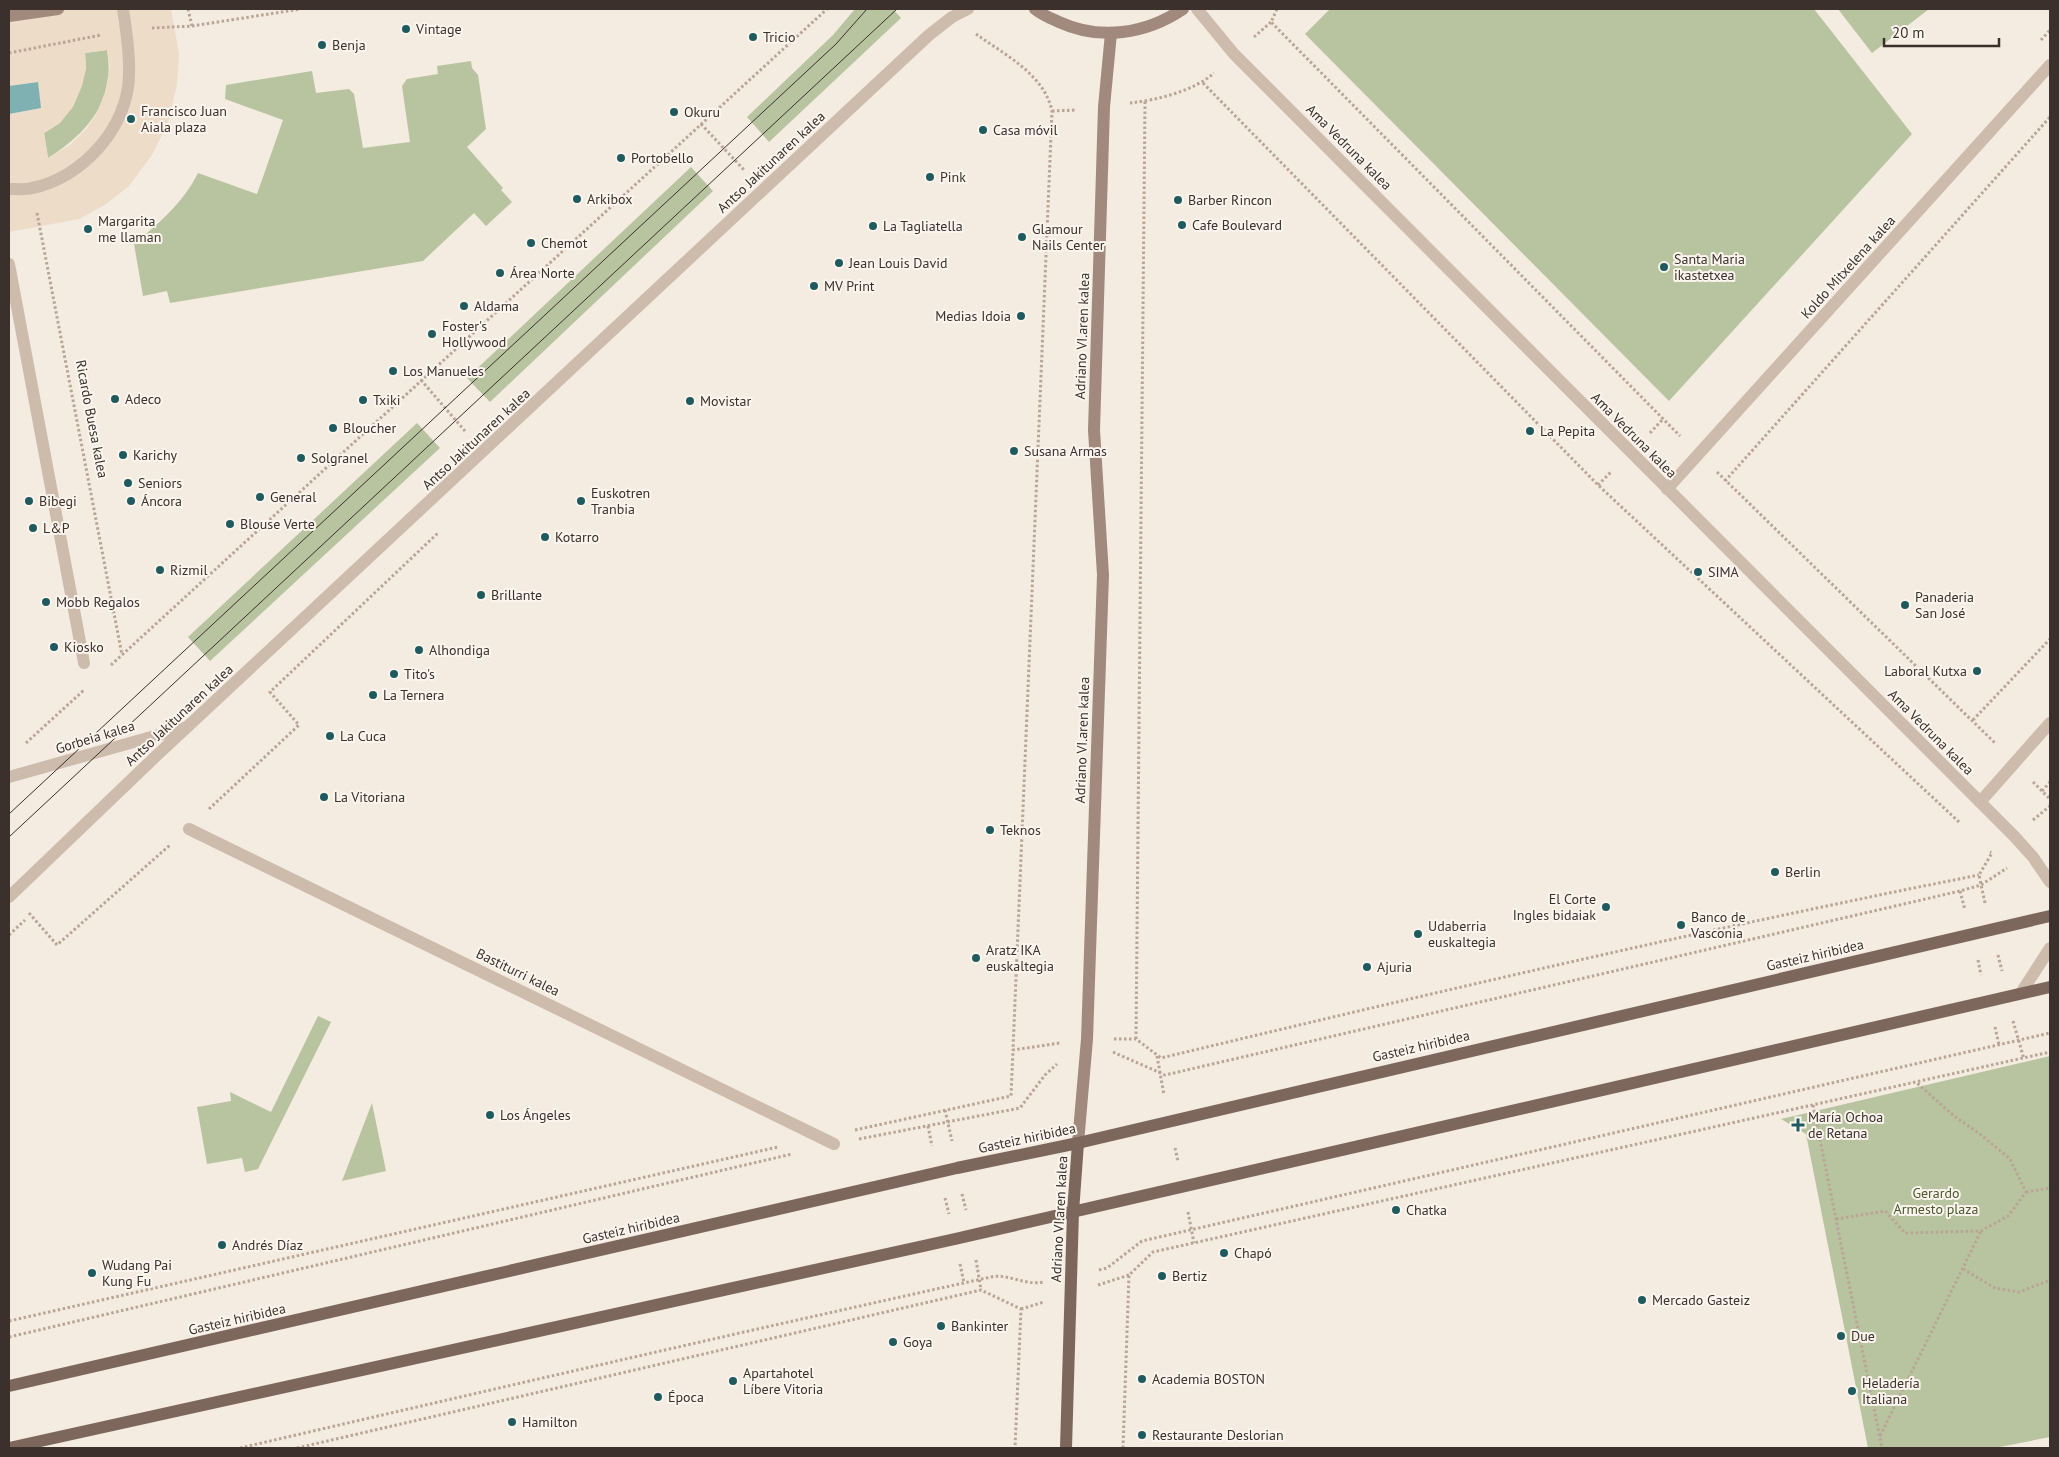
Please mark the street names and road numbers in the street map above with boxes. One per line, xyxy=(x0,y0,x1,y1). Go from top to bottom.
street label: Ama Vedruna kalea xyxy=(1302,100,1396,194)
street label: Antso Jakitunaren kalea xyxy=(713,107,829,217)
street label: Koldo Mitxelena kalea xyxy=(1797,212,1899,322)
street label: Adriano VI.aren kalea xyxy=(1071,272,1093,400)
street label: Ricardo Buesa kalea xyxy=(72,358,112,480)
street label: Antso Jakitunaren kalea xyxy=(418,384,534,494)
street label: Ama Vedruna kalea xyxy=(1587,388,1681,482)
street label: Antso Jakitunaren kalea xyxy=(121,660,237,770)
street label: Adriano VI.aren kalea xyxy=(1071,676,1093,804)
street label: Ama Vedruna kalea xyxy=(1884,685,1978,779)
street label: Gorbeia kalea xyxy=(53,716,137,758)
street label: Gasteiz hiribidea xyxy=(1765,935,1865,975)
street label: Bastiturri kalea xyxy=(473,944,563,1000)
street label: Gasteiz hiribidea xyxy=(1371,1026,1471,1066)
street label: Gasteiz hiribidea xyxy=(977,1119,1077,1157)
street label: Adriano VI.aren kalea xyxy=(1047,1155,1071,1283)
street label: Gasteiz hiribidea xyxy=(581,1208,681,1248)
street label: Gasteiz hiribidea xyxy=(187,1299,287,1339)

